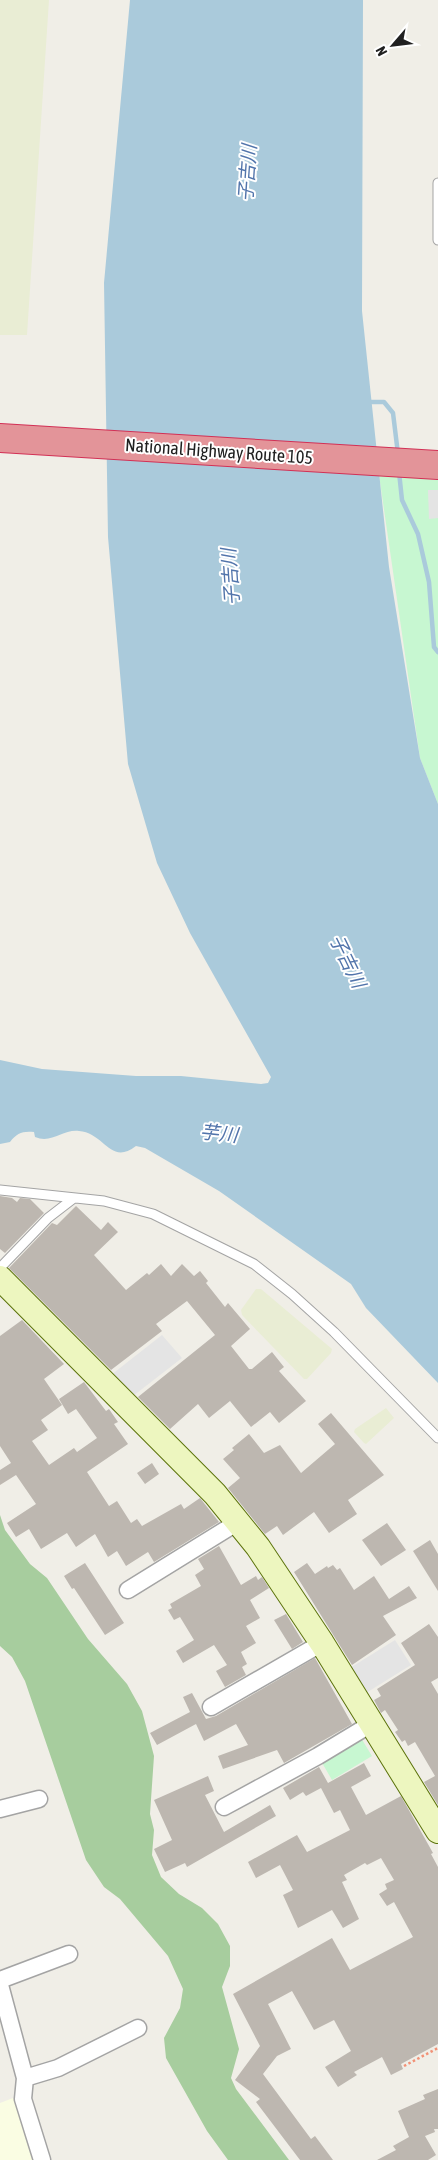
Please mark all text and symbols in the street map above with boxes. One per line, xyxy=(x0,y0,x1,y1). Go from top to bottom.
north arrow xyxy=(368,20,418,70)
text: N xyxy=(373,44,391,59)
water label: 子吉川 xyxy=(234,142,260,202)
street label: National Highway Route 105 xyxy=(124,434,314,468)
water label: 子吉川 xyxy=(217,546,243,606)
water label: 子吉川 xyxy=(326,931,371,993)
water label: 芋川 xyxy=(199,1120,241,1146)

